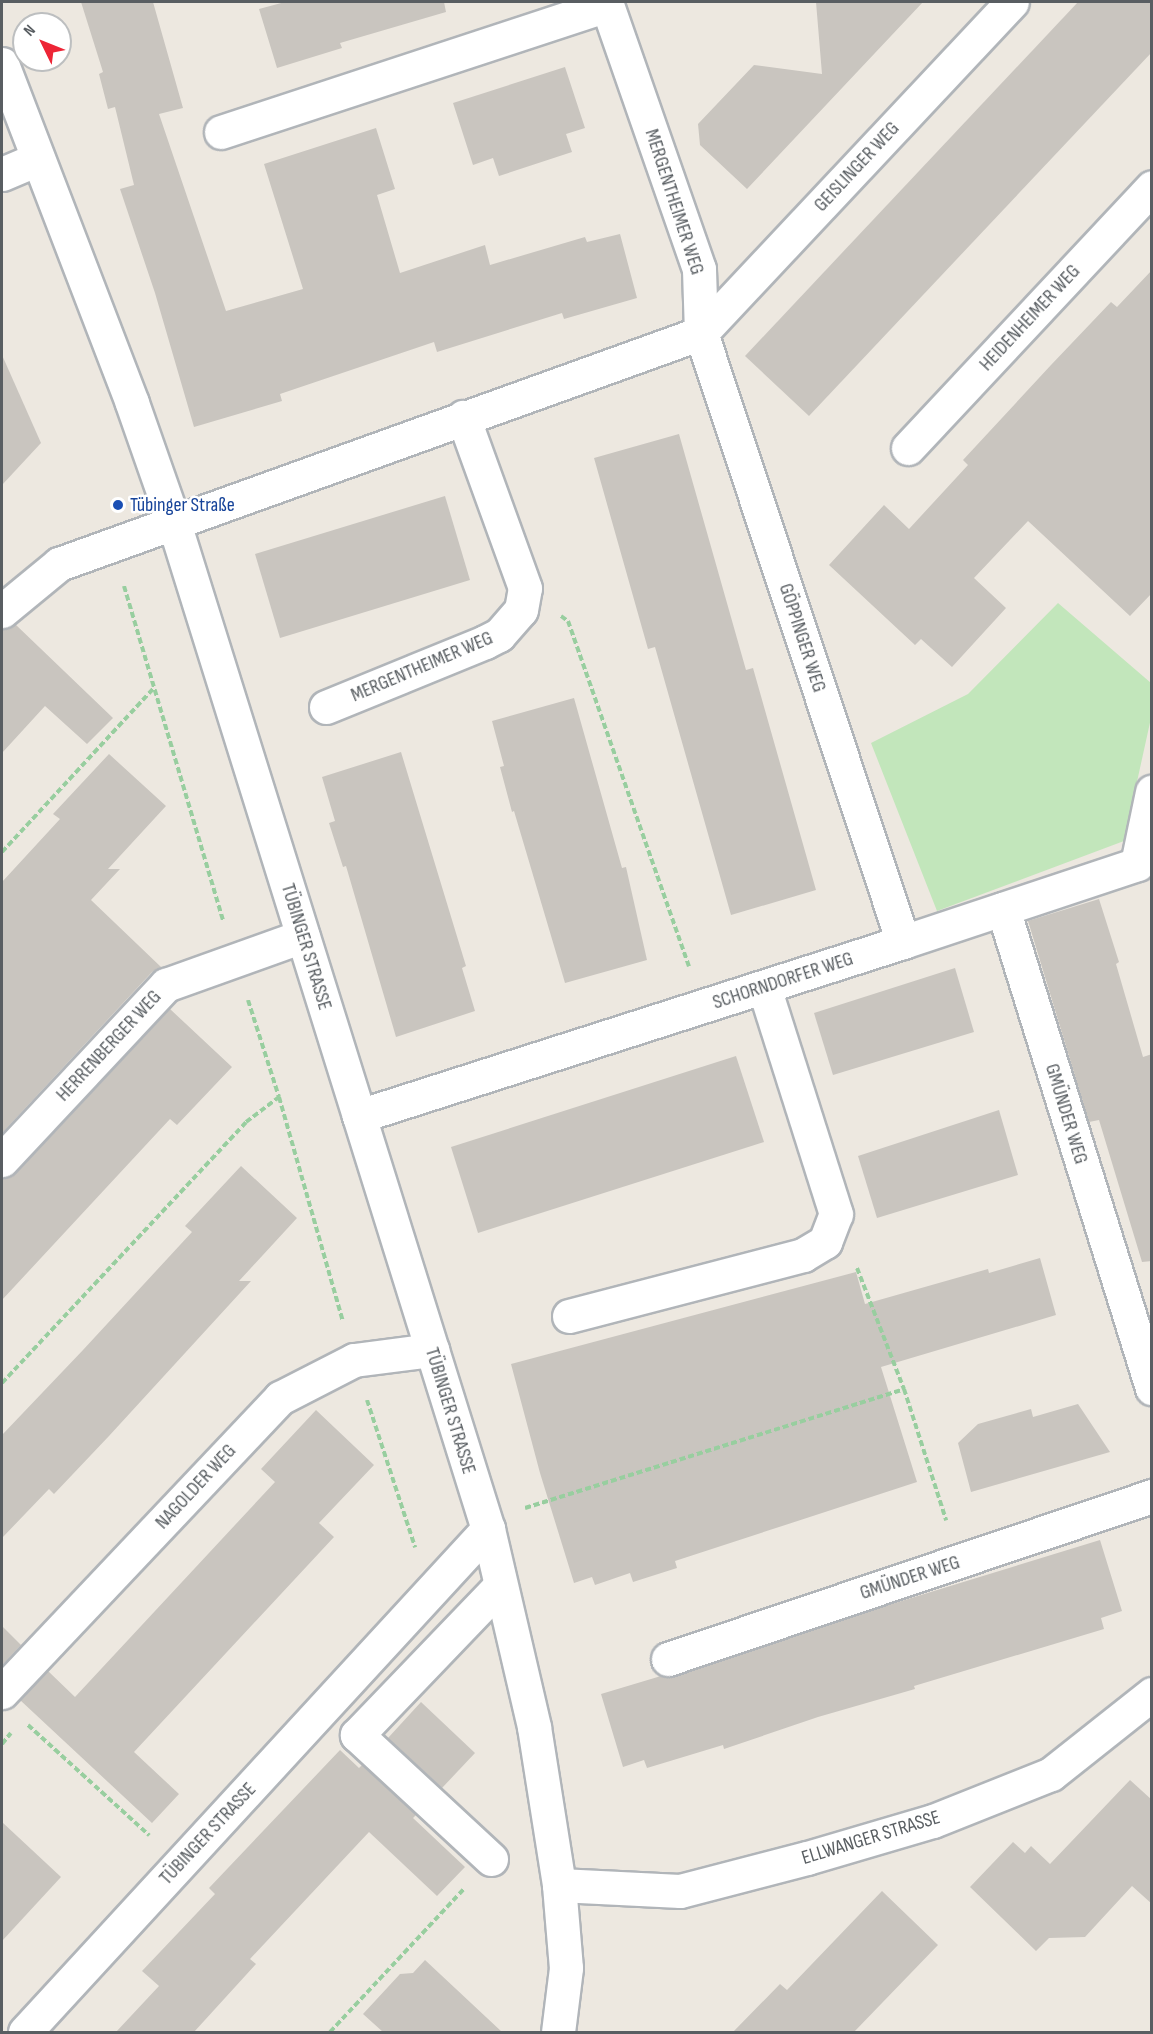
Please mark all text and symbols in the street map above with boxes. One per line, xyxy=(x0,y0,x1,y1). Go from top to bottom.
north arrow xyxy=(12,12,72,72)
text: N xyxy=(20,21,40,40)
street label: GEISLINGER WEG xyxy=(809,117,905,217)
street label: MERGENTHEIMER WEG xyxy=(639,126,709,278)
street label: HEIDENHEIMER WEG xyxy=(975,260,1085,376)
place label: Tübinger Straße xyxy=(130,493,235,517)
marker: Tübinger Straße xyxy=(111,498,125,512)
street label: GÖPPINGER WEG xyxy=(773,581,831,695)
street label: MERGENTHEIMER WEG xyxy=(347,626,497,708)
street label: TÜBINGER STRASSE xyxy=(275,881,337,1013)
street label: SCHORNDORFER WEG xyxy=(710,947,856,1015)
street label: HERRENBERGER WEG xyxy=(51,985,167,1107)
street label: GMÜNDER WEG xyxy=(1039,1061,1093,1167)
street label: TÜBINGER STRASSE xyxy=(419,1345,481,1477)
street label: NAGOLDER WEG xyxy=(151,1440,241,1534)
street label: GMÜNDER WEG xyxy=(857,1551,963,1605)
street label: TÜBINGER STRASSE xyxy=(155,1778,261,1890)
street label: ELLWANGER STRASSE xyxy=(799,1806,943,1870)

